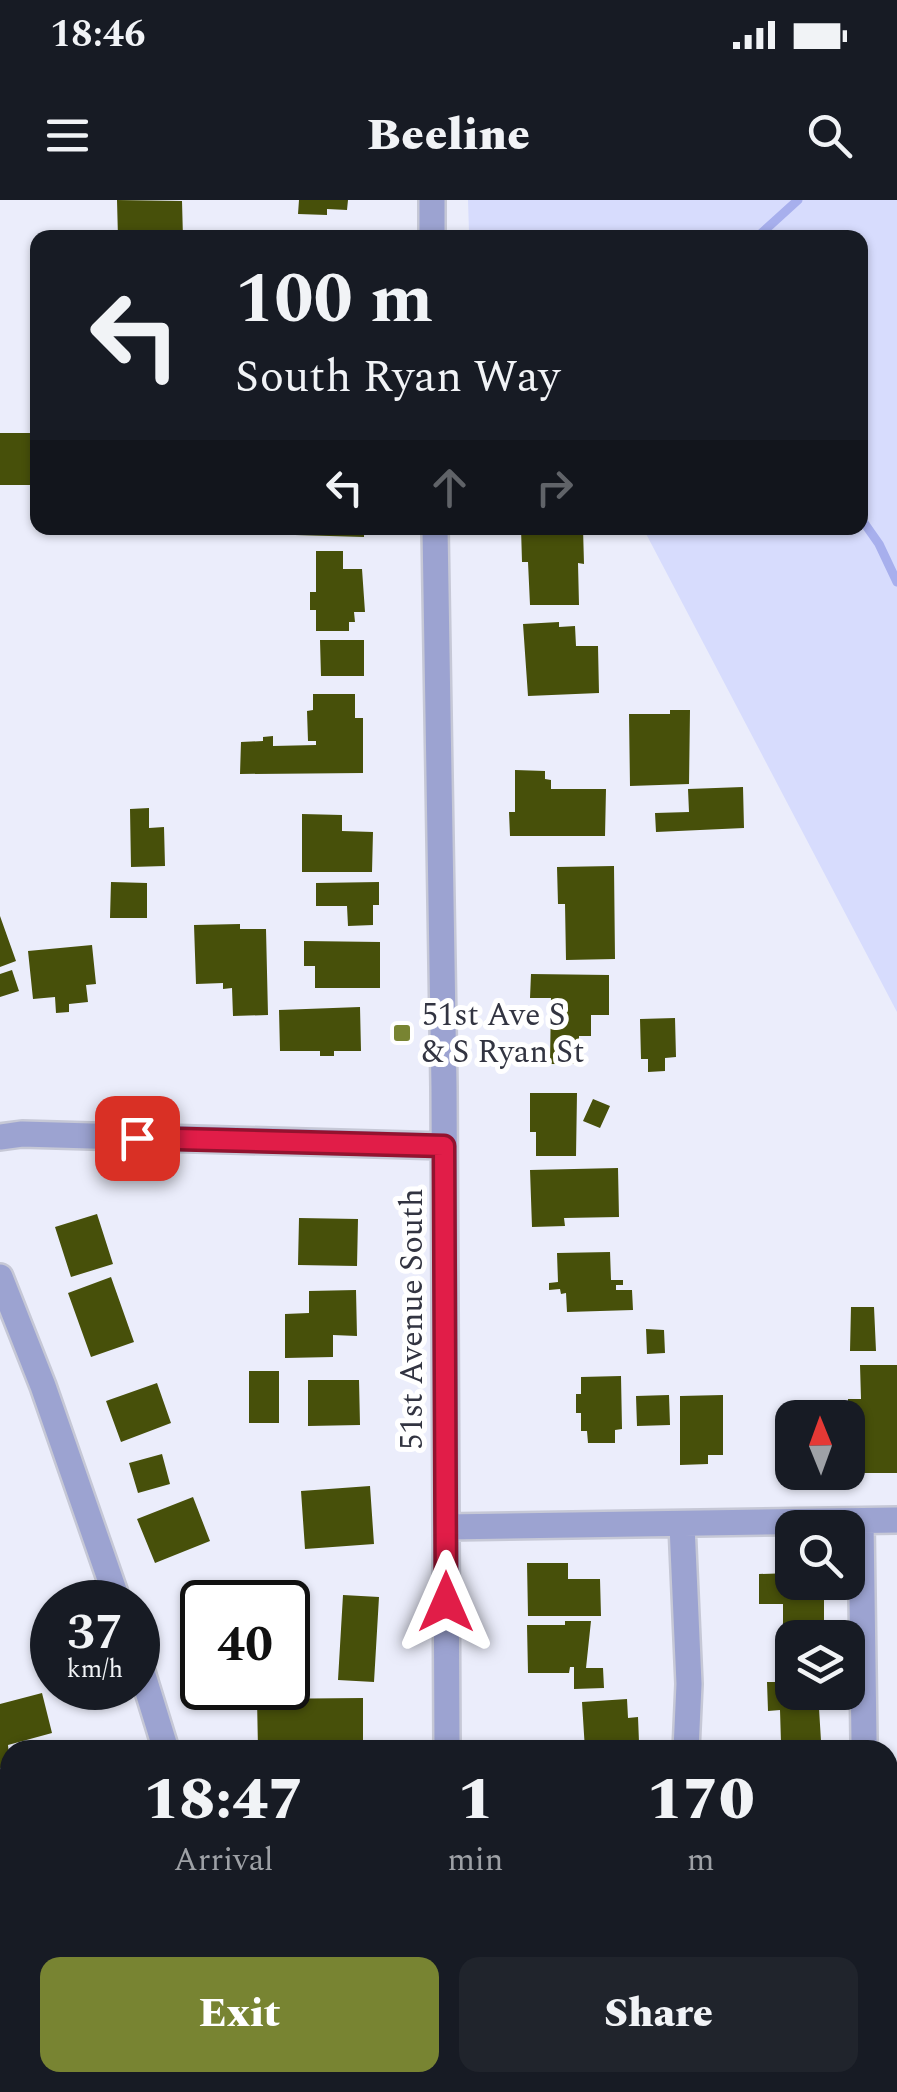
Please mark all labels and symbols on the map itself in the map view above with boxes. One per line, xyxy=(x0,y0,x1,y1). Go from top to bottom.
place label: 51st Ave S & S Ryan St xyxy=(422,991,585,1077)
marker: 51st Ave S & S Ryan St xyxy=(391,1022,413,1044)
pin xyxy=(95,1096,180,1181)
street label: 51st Avenue South xyxy=(388,1188,437,1450)
north arrow xyxy=(775,1400,865,1490)
position arrow xyxy=(394,1550,498,1654)
speed limit sign: 40 xyxy=(180,1580,310,1710)

